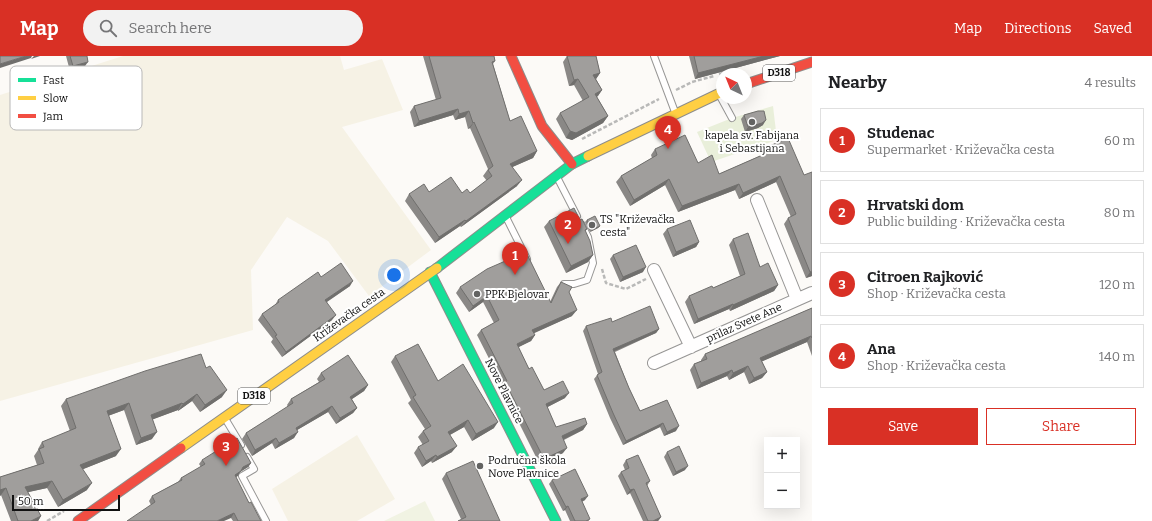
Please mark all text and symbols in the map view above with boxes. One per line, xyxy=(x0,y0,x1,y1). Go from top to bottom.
search box xyxy=(83,10,363,46)
text: Map xyxy=(20,17,59,40)
icon: search xyxy=(97,17,119,39)
text: Search here xyxy=(129,19,212,37)
text: Map xyxy=(954,20,982,37)
text: Directions xyxy=(1004,20,1072,37)
text: Saved xyxy=(1094,20,1132,37)
road number: D318 xyxy=(763,65,795,81)
legend xyxy=(10,66,142,130)
north arrow xyxy=(716,68,752,104)
text: Nearby xyxy=(828,72,887,93)
text: Fast xyxy=(43,74,64,87)
text: 4 results xyxy=(1084,75,1136,90)
text: Slow xyxy=(43,92,68,105)
text: Jam xyxy=(42,110,63,123)
pin: 4 xyxy=(655,116,681,149)
marker: kapela sv. Fabijana i Sebastijana xyxy=(747,117,757,127)
text: Studenac xyxy=(867,124,934,142)
place label: kapela sv. Fabijana i Sebastijana xyxy=(705,129,799,155)
text: 1 xyxy=(839,133,845,148)
text: 60 m xyxy=(1104,133,1135,148)
text: Supermarket · Križevačka cesta xyxy=(867,142,1055,157)
text: Hrvatski dom xyxy=(867,196,964,214)
text: 2 xyxy=(838,205,846,220)
text: 80 m xyxy=(1104,205,1135,220)
pin: 2 xyxy=(555,211,581,244)
place label: TS "Križevačka cesta" xyxy=(600,213,675,239)
text: Public building · Križevačka cesta xyxy=(867,214,1065,229)
marker: TS "Križevačka cesta" xyxy=(587,220,597,230)
pin: 1 xyxy=(502,242,528,275)
your location xyxy=(384,265,404,285)
text: Citroen Rajković xyxy=(867,268,983,286)
text: 3 xyxy=(838,277,846,292)
text: 120 m xyxy=(1099,277,1135,292)
street label: Križevačka cesta xyxy=(311,285,387,345)
text: Shop · Križevačka cesta xyxy=(867,286,1006,301)
place label: PPK Bjelovar xyxy=(485,288,549,301)
marker: PPK Bjelovar xyxy=(472,289,482,299)
street label: prilaz Svete Ane xyxy=(704,300,784,346)
text: Ana xyxy=(867,340,896,358)
text: 4 xyxy=(838,349,846,364)
text: 140 m xyxy=(1099,349,1135,364)
street label: Nove Plavnice xyxy=(482,356,526,426)
text: Shop · Križevačka cesta xyxy=(867,358,1006,373)
road number: D318 xyxy=(238,388,270,404)
button: Save xyxy=(828,408,978,445)
button: Share xyxy=(986,408,1136,445)
pin: 3 xyxy=(213,433,239,466)
map controls xyxy=(764,437,800,509)
button: + xyxy=(764,437,800,473)
place label: Područna škola Nove Plavnice xyxy=(488,454,566,480)
marker: Područna škola Nove Plavnice xyxy=(475,461,485,471)
button: − xyxy=(764,473,800,509)
scale bar xyxy=(12,493,120,512)
text: 50 m xyxy=(18,495,44,508)

